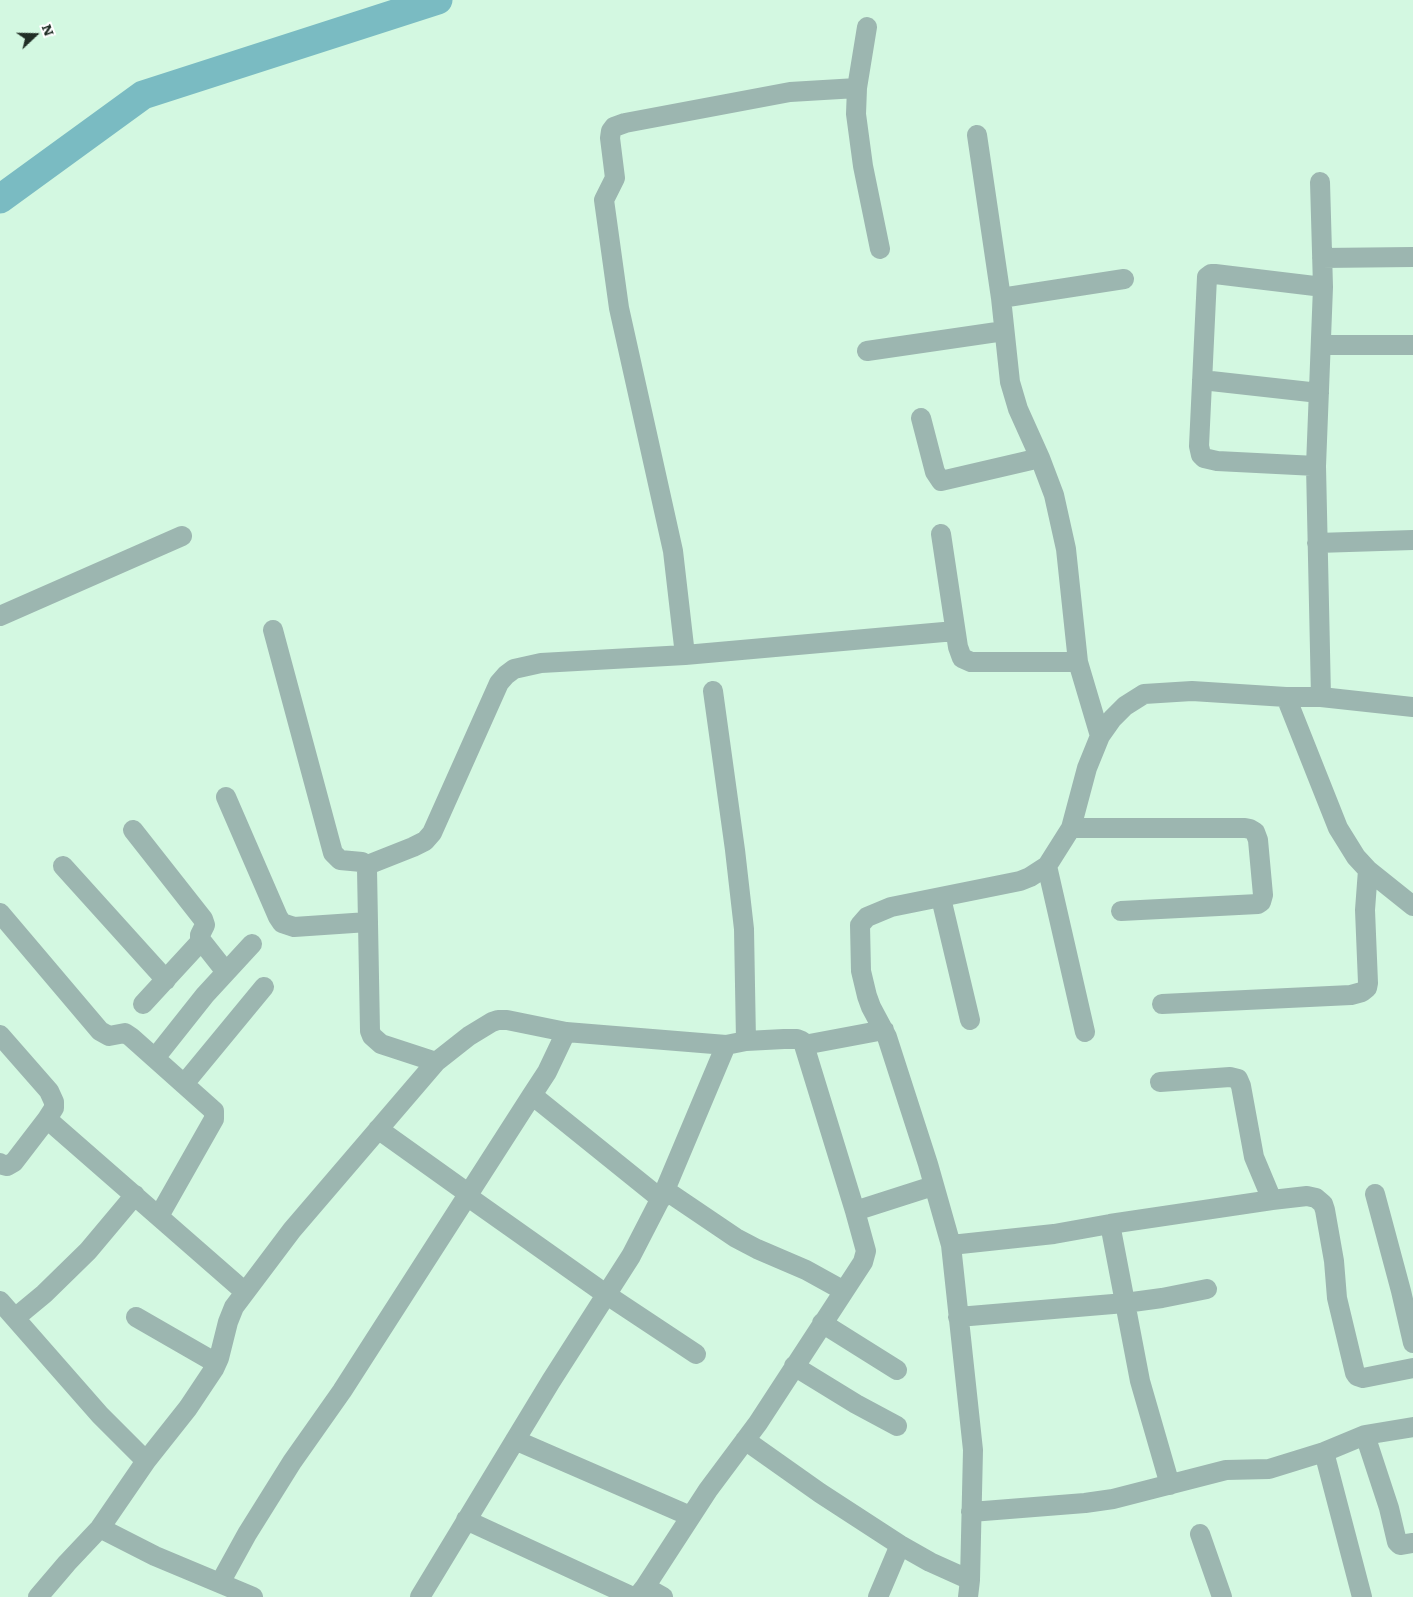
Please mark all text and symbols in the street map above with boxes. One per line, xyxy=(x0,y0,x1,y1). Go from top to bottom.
north arrow xyxy=(10,10,60,60)
text: N xyxy=(38,21,60,39)

